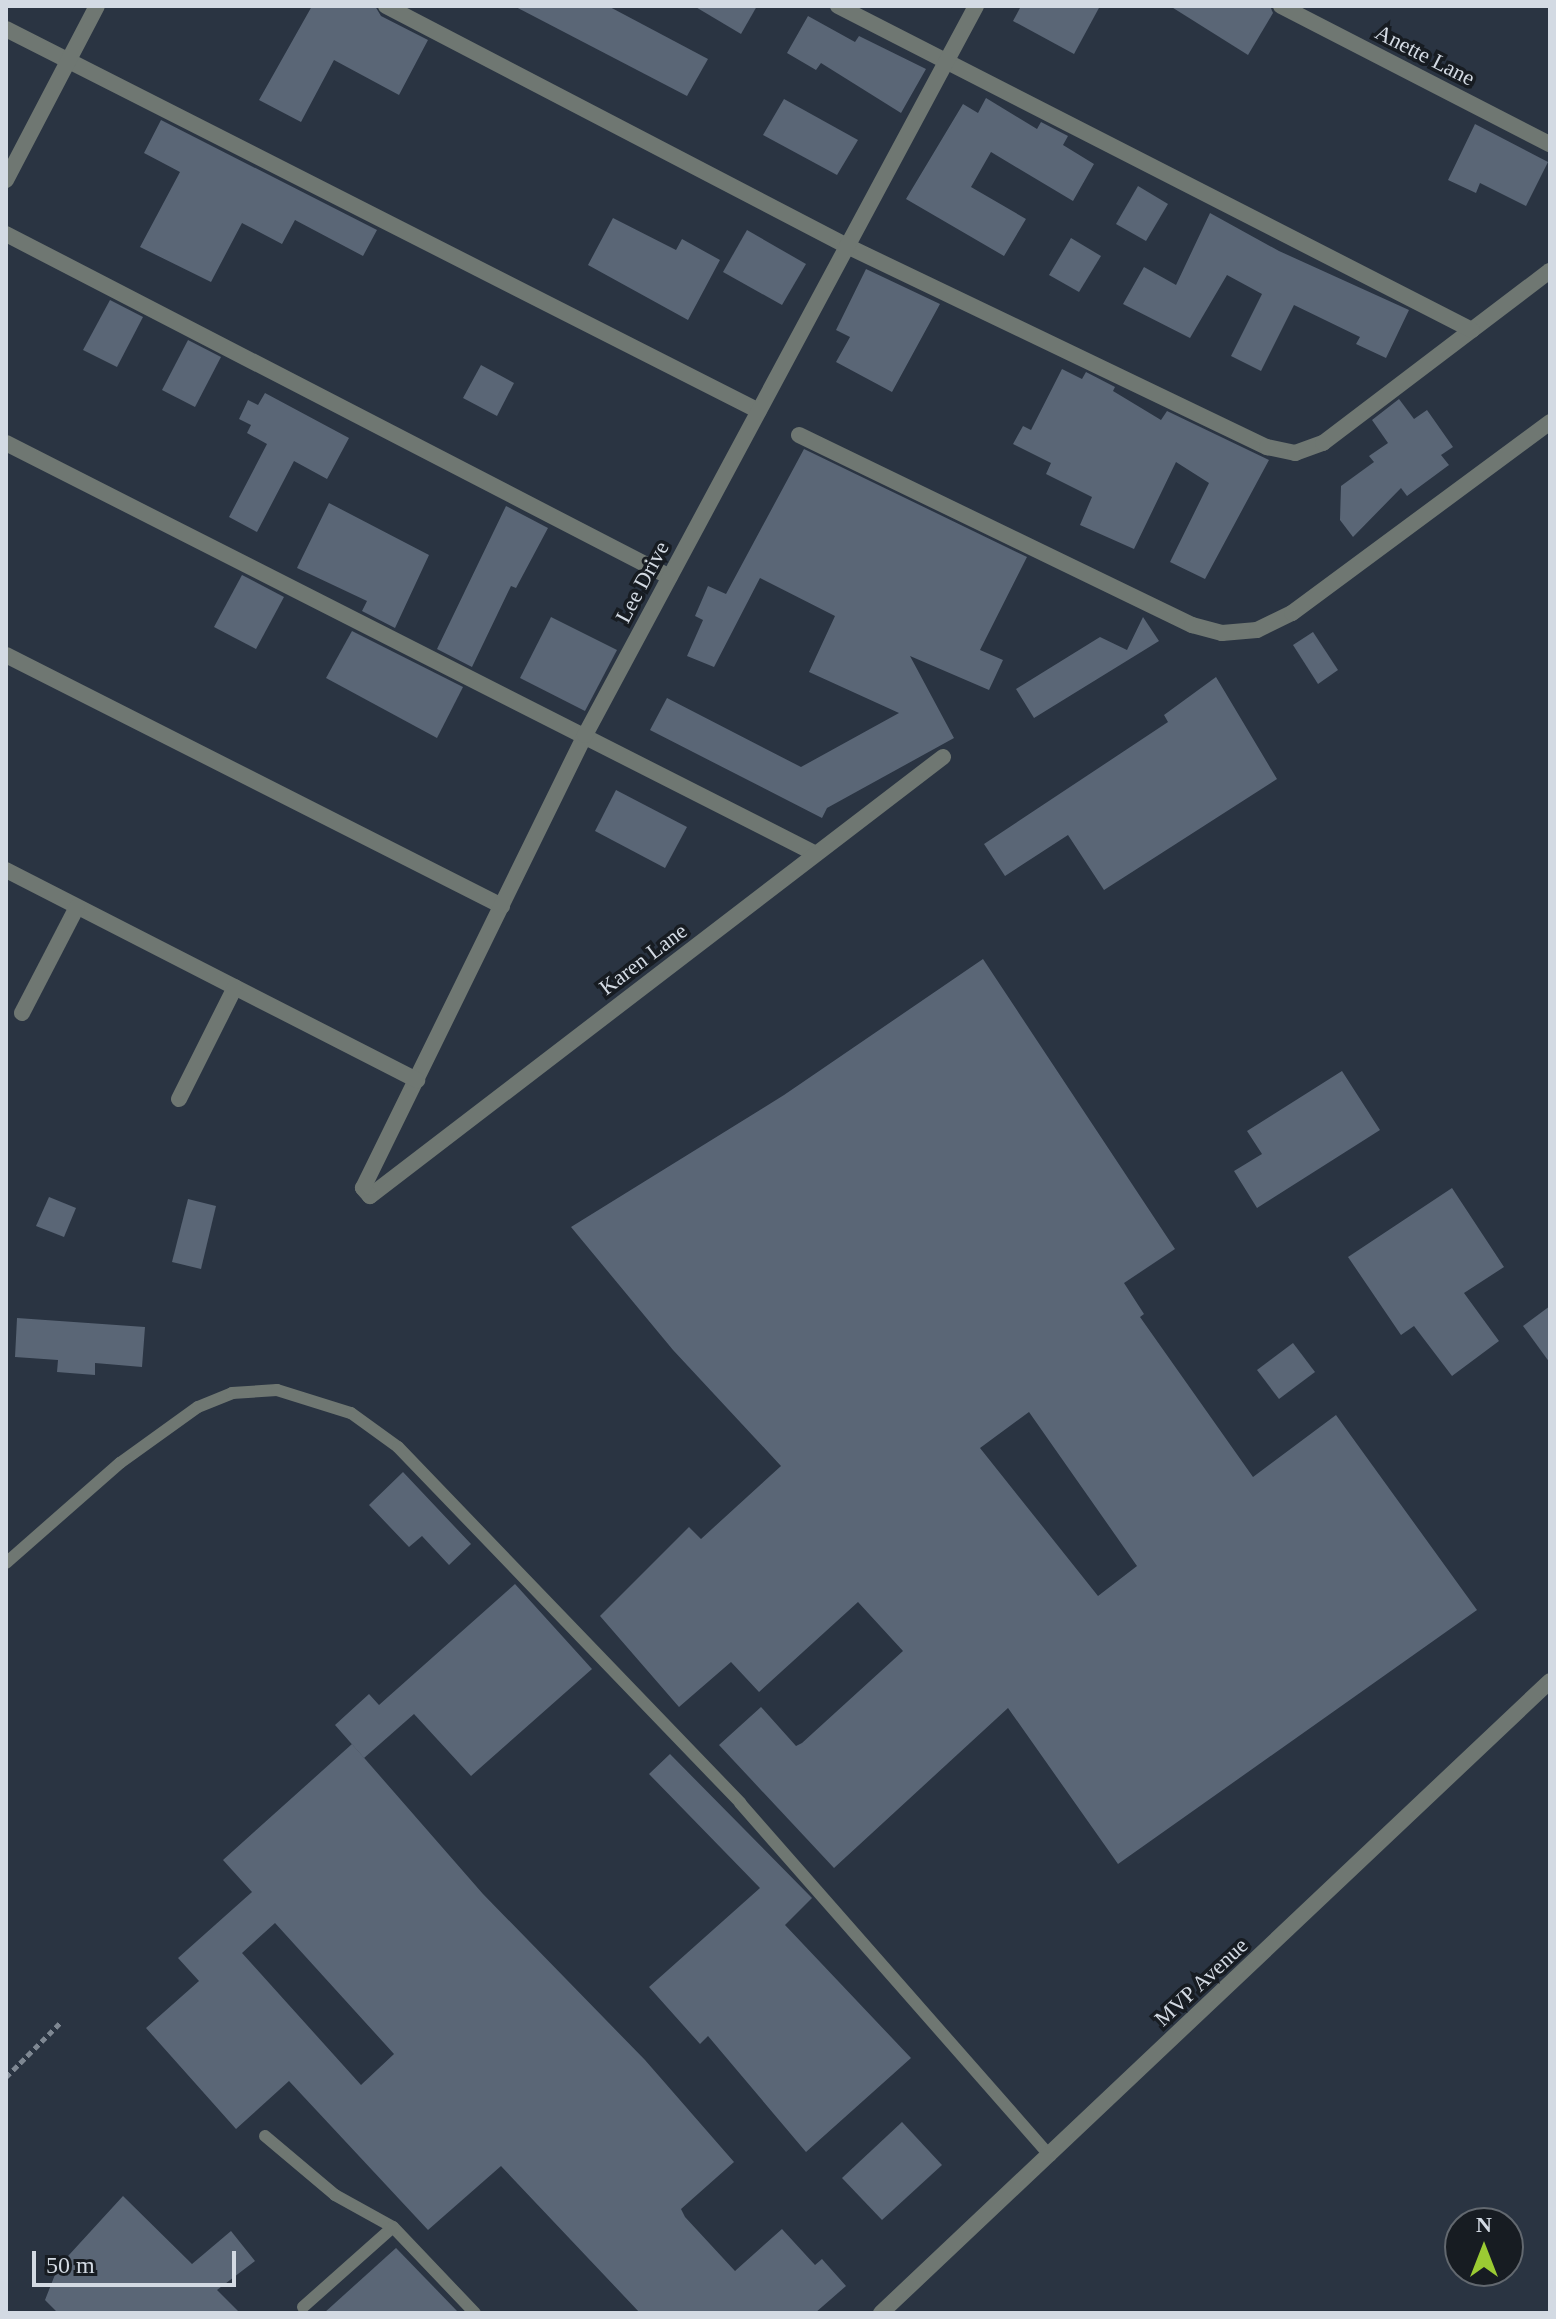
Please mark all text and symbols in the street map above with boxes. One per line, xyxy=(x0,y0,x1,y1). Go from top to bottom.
street label: Anette Lane xyxy=(1371,19,1479,91)
street label: Lee Drive xyxy=(610,537,674,627)
street label: Karen Lane xyxy=(594,917,692,1001)
street label: MVP Avenue xyxy=(1148,1931,1254,2033)
north arrow xyxy=(1444,2207,1524,2287)
text: N xyxy=(1476,2212,1492,2237)
scale bar xyxy=(36,2235,240,2285)
text: 50 m xyxy=(46,2252,95,2278)

